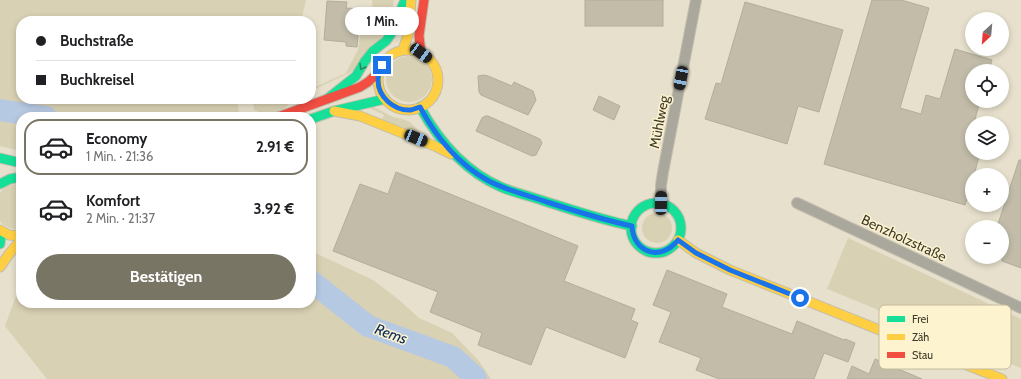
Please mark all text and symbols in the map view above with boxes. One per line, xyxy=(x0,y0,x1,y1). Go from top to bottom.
callout: 1 Min. xyxy=(345,7,419,35)
north arrow xyxy=(965,12,1009,56)
map controls xyxy=(965,12,1009,264)
text: 1 Min. xyxy=(366,13,398,29)
text: Buchstraße xyxy=(60,32,134,50)
car xyxy=(408,41,434,65)
route end xyxy=(373,56,391,74)
one-way arrow xyxy=(359,63,367,70)
button: locate xyxy=(965,64,1009,108)
car xyxy=(673,65,689,91)
text: Buchkreisel xyxy=(60,71,134,89)
street label: Mühlweg xyxy=(645,93,673,150)
button: layers xyxy=(965,116,1009,160)
car xyxy=(403,128,429,148)
icon: car xyxy=(38,129,74,165)
text: Economy xyxy=(86,130,147,148)
text: 2.91 € xyxy=(256,138,294,156)
text: 1 Min. · 21:36 xyxy=(86,148,153,164)
button: + xyxy=(965,168,1009,212)
icon: car xyxy=(38,191,74,227)
car xyxy=(655,191,667,215)
text: Komfort xyxy=(86,192,140,210)
text: 3.92 € xyxy=(253,200,294,218)
text: 2 Min. · 21:37 xyxy=(86,210,155,226)
street label: Benzholzstraße xyxy=(859,210,949,266)
button: − xyxy=(965,220,1009,264)
button: Bestätigen xyxy=(36,254,296,300)
route start xyxy=(791,289,809,307)
legend xyxy=(879,305,1011,369)
text: Frei xyxy=(912,312,929,326)
water label: Rems xyxy=(372,320,410,348)
text: Zäh xyxy=(912,330,929,344)
text: Stau xyxy=(912,348,933,362)

